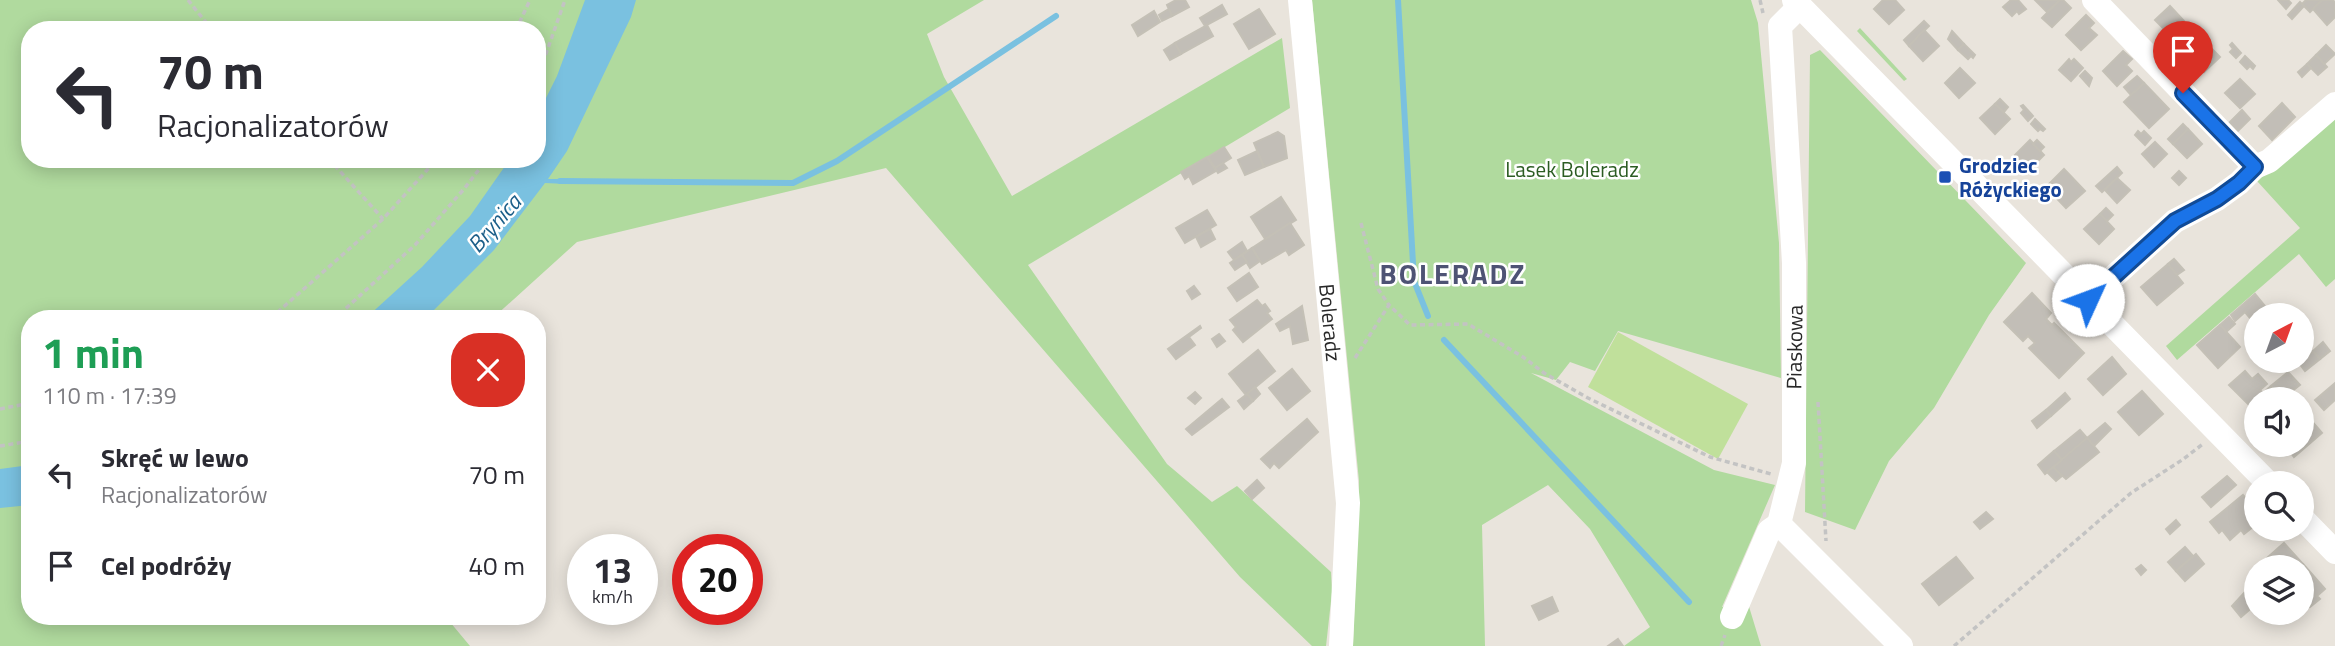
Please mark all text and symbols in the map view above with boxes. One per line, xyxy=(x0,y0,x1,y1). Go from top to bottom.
pin xyxy=(2153,21,2213,93)
icon: arrive xyxy=(2164,32,2202,70)
text: 70 m xyxy=(157,33,264,108)
icon: left xyxy=(42,49,133,140)
text: Racjonalizatorów xyxy=(157,101,389,149)
place label: Grodziec Różyckiego xyxy=(1959,149,2062,205)
park label: Lasek Boleradz xyxy=(1505,153,1639,185)
marker: Grodziec Różyckiego xyxy=(1937,169,1953,185)
water label: Brynica xyxy=(459,185,530,260)
district label: BOLERADZ xyxy=(1380,252,1526,295)
position arrow xyxy=(2051,263,2125,337)
street label: Boleradz xyxy=(1311,282,1350,363)
north arrow xyxy=(2244,303,2314,373)
map controls xyxy=(2244,303,2314,625)
street label: Piaskowa xyxy=(1777,304,1811,390)
text: 1 min xyxy=(42,320,144,384)
button: close xyxy=(451,333,525,407)
text: 110 m · 17:39 xyxy=(42,378,177,413)
button: sound xyxy=(2244,387,2314,457)
text: Skręć w lewo xyxy=(101,438,249,477)
text: 70 m xyxy=(468,455,525,494)
icon: left xyxy=(42,456,80,494)
button: search xyxy=(2244,471,2314,541)
text: Racjonalizatorów xyxy=(101,477,268,512)
speed limit sign: 20 xyxy=(672,534,763,625)
text: 13 xyxy=(593,543,632,597)
text: Cel podróży xyxy=(101,546,231,585)
text: 40 m xyxy=(468,546,525,585)
icon: arrive xyxy=(42,547,80,585)
button: layers xyxy=(2244,555,2314,625)
text: km/h xyxy=(592,583,633,610)

